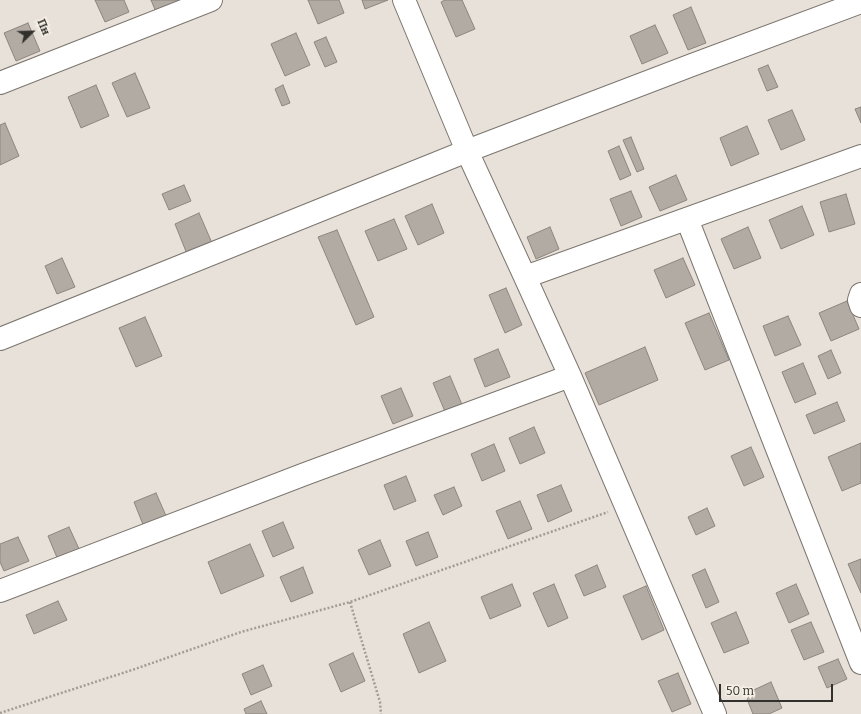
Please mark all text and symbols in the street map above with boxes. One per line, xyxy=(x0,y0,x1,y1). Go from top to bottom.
north arrow xyxy=(12,12,52,52)
text: Пн xyxy=(34,17,53,37)
scale bar xyxy=(721,676,835,702)
text: 50 m xyxy=(726,684,754,698)

